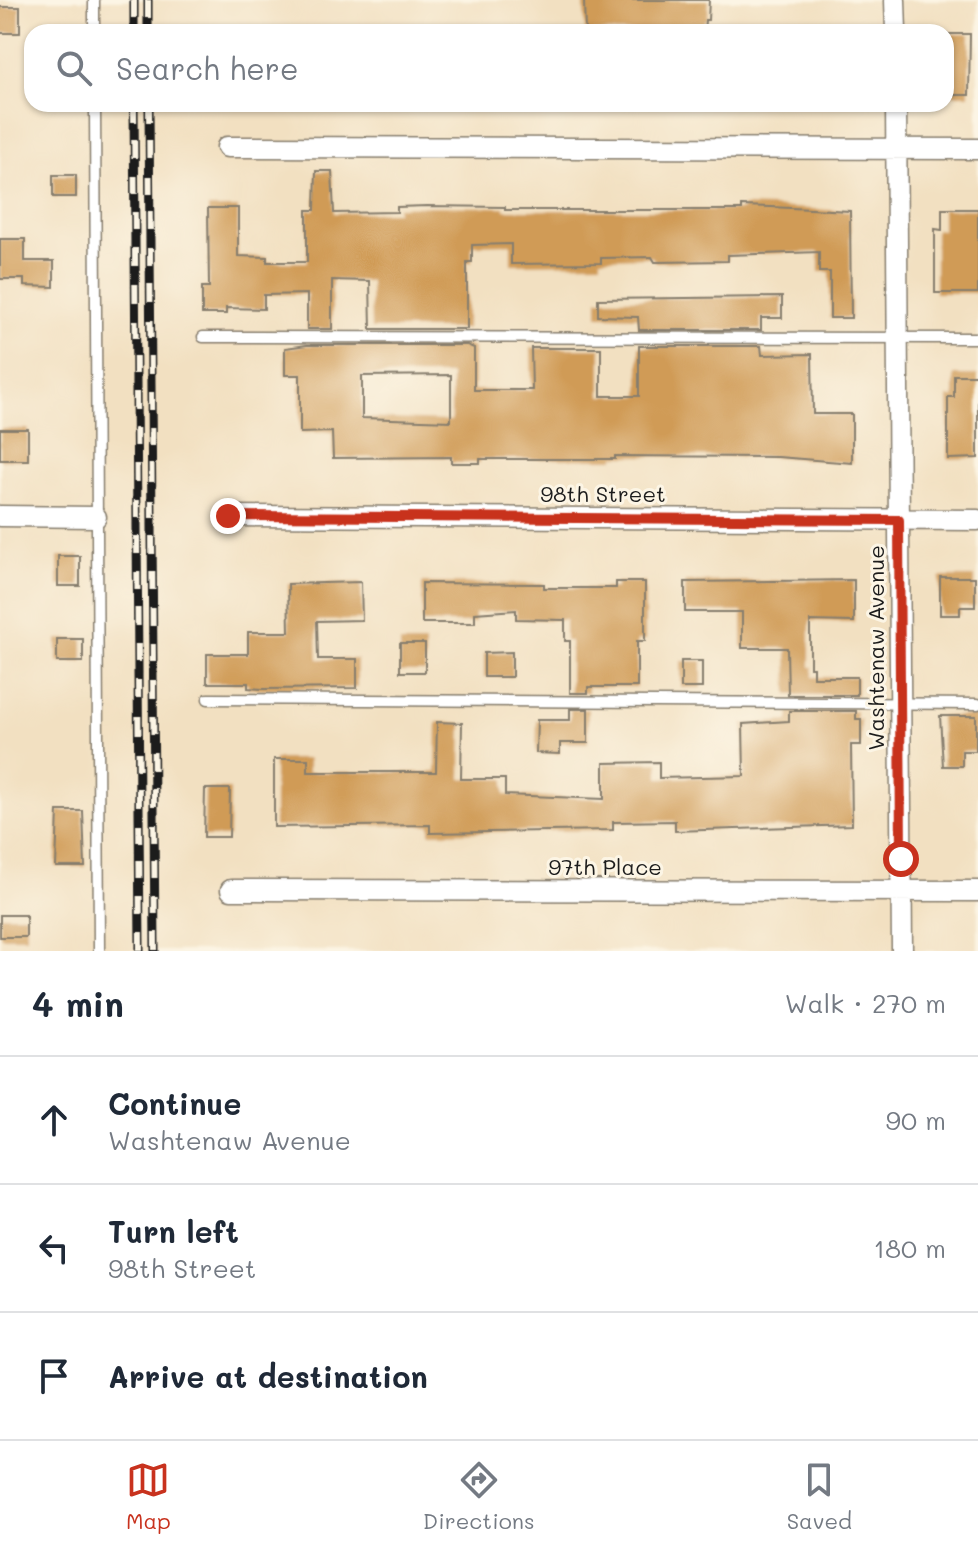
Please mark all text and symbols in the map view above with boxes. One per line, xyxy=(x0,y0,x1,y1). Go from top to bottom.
search box xyxy=(24,24,954,112)
icon: search xyxy=(52,46,96,90)
text: Search here xyxy=(116,48,299,88)
street label: 98th Street xyxy=(540,479,666,508)
route end xyxy=(210,498,246,534)
street label: Washtenaw Avenue xyxy=(861,545,890,751)
route start xyxy=(883,841,919,877)
street label: 97th Place xyxy=(548,852,662,881)
text: 4 min xyxy=(32,981,124,1026)
text: Walk · 270 m xyxy=(785,986,946,1020)
text: Continue xyxy=(108,1083,241,1123)
icon: ahead xyxy=(32,1098,76,1142)
text: 90 m xyxy=(886,1103,946,1137)
text: Washtenaw Avenue xyxy=(108,1123,351,1157)
text: Turn left xyxy=(108,1211,239,1251)
icon: left xyxy=(32,1226,76,1270)
text: 180 m xyxy=(874,1231,946,1265)
text: 98th Street xyxy=(108,1251,256,1285)
icon: arrive xyxy=(32,1354,76,1398)
text: Arrive at destination xyxy=(108,1356,428,1396)
tab: Map xyxy=(126,1458,171,1535)
tab: Directions xyxy=(423,1458,535,1535)
tab: Saved xyxy=(787,1458,852,1535)

